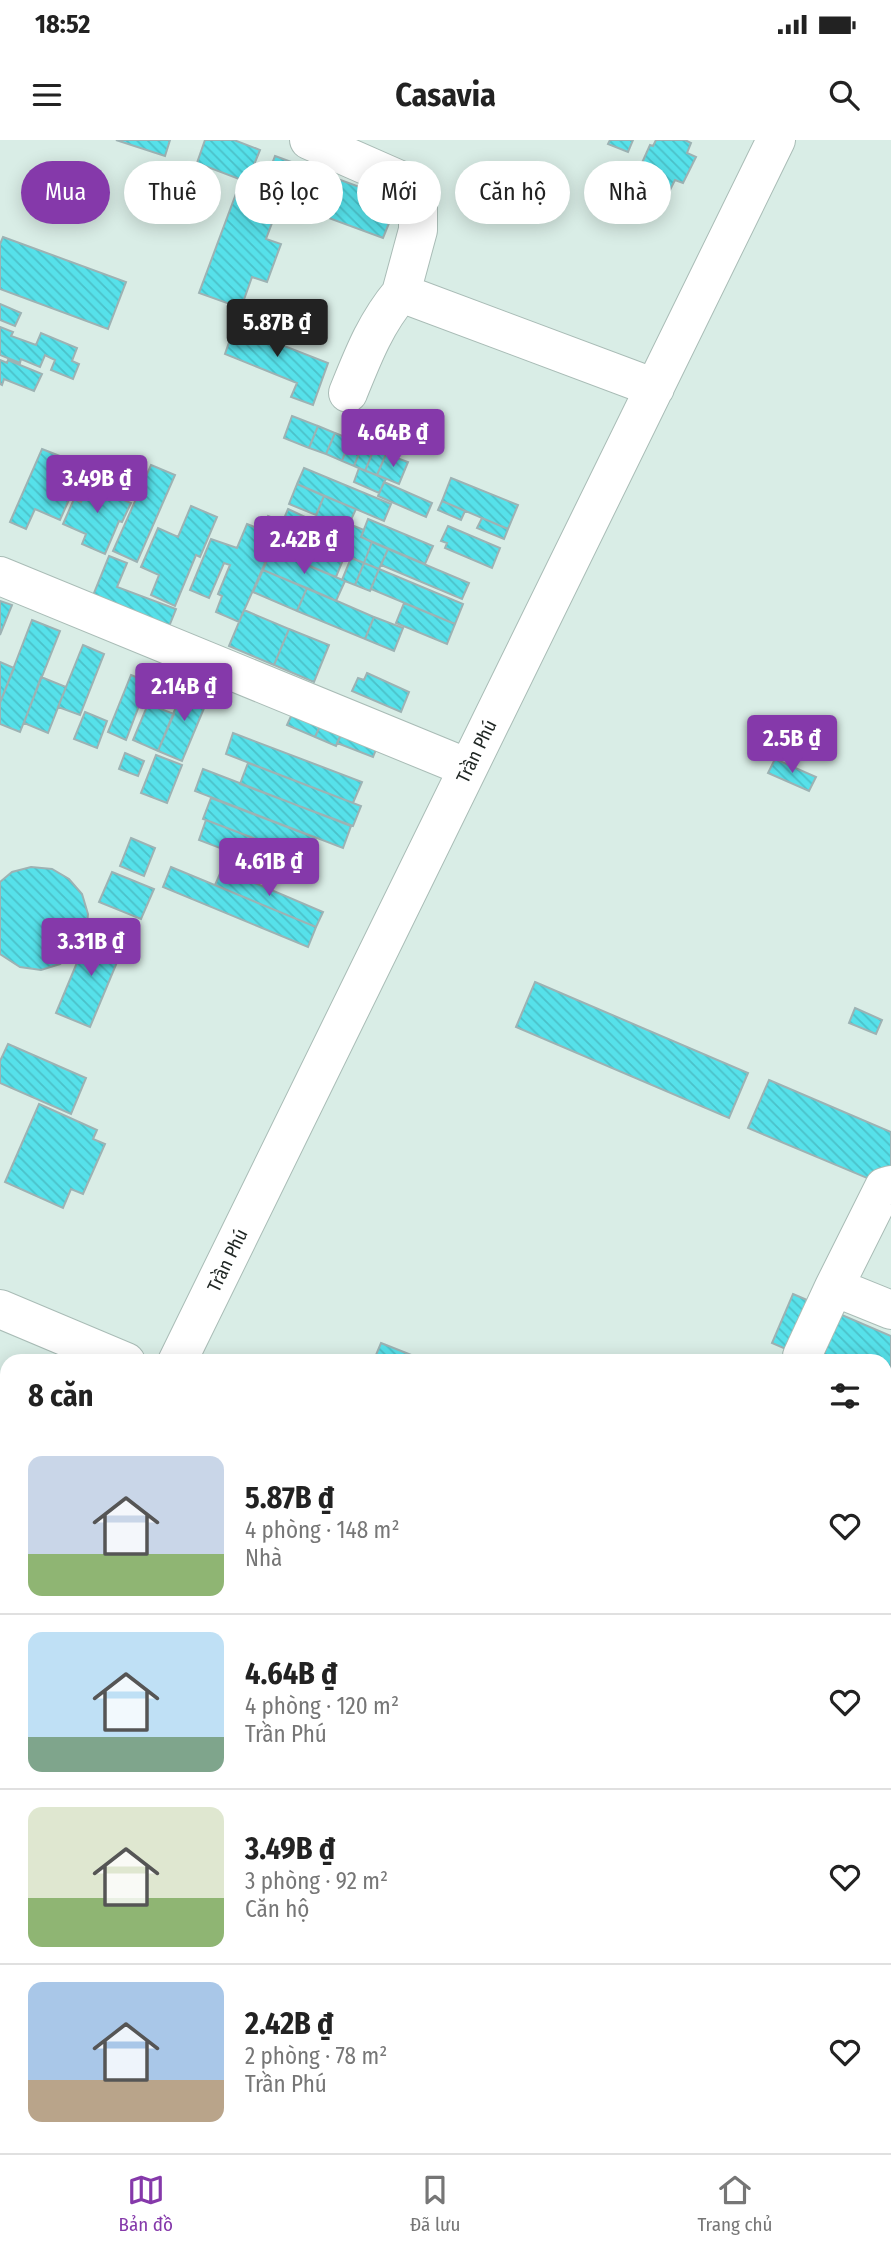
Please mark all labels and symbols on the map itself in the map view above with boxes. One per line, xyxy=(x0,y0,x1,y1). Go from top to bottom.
pin: 5.87B ₫ xyxy=(212,300,342,359)
pin: 4.64B ₫ xyxy=(328,410,458,469)
pin: 3.49B ₫ xyxy=(32,456,162,515)
pin: 2.42B ₫ xyxy=(239,516,369,576)
pin: 2.14B ₫ xyxy=(119,664,249,723)
street label: Trần Phú xyxy=(451,716,502,787)
pin: 2.5B ₫ xyxy=(735,716,849,775)
pin: 4.61B ₫ xyxy=(204,838,334,898)
pin: 3.31B ₫ xyxy=(26,918,156,978)
street label: Trần Phú xyxy=(202,1225,253,1296)

